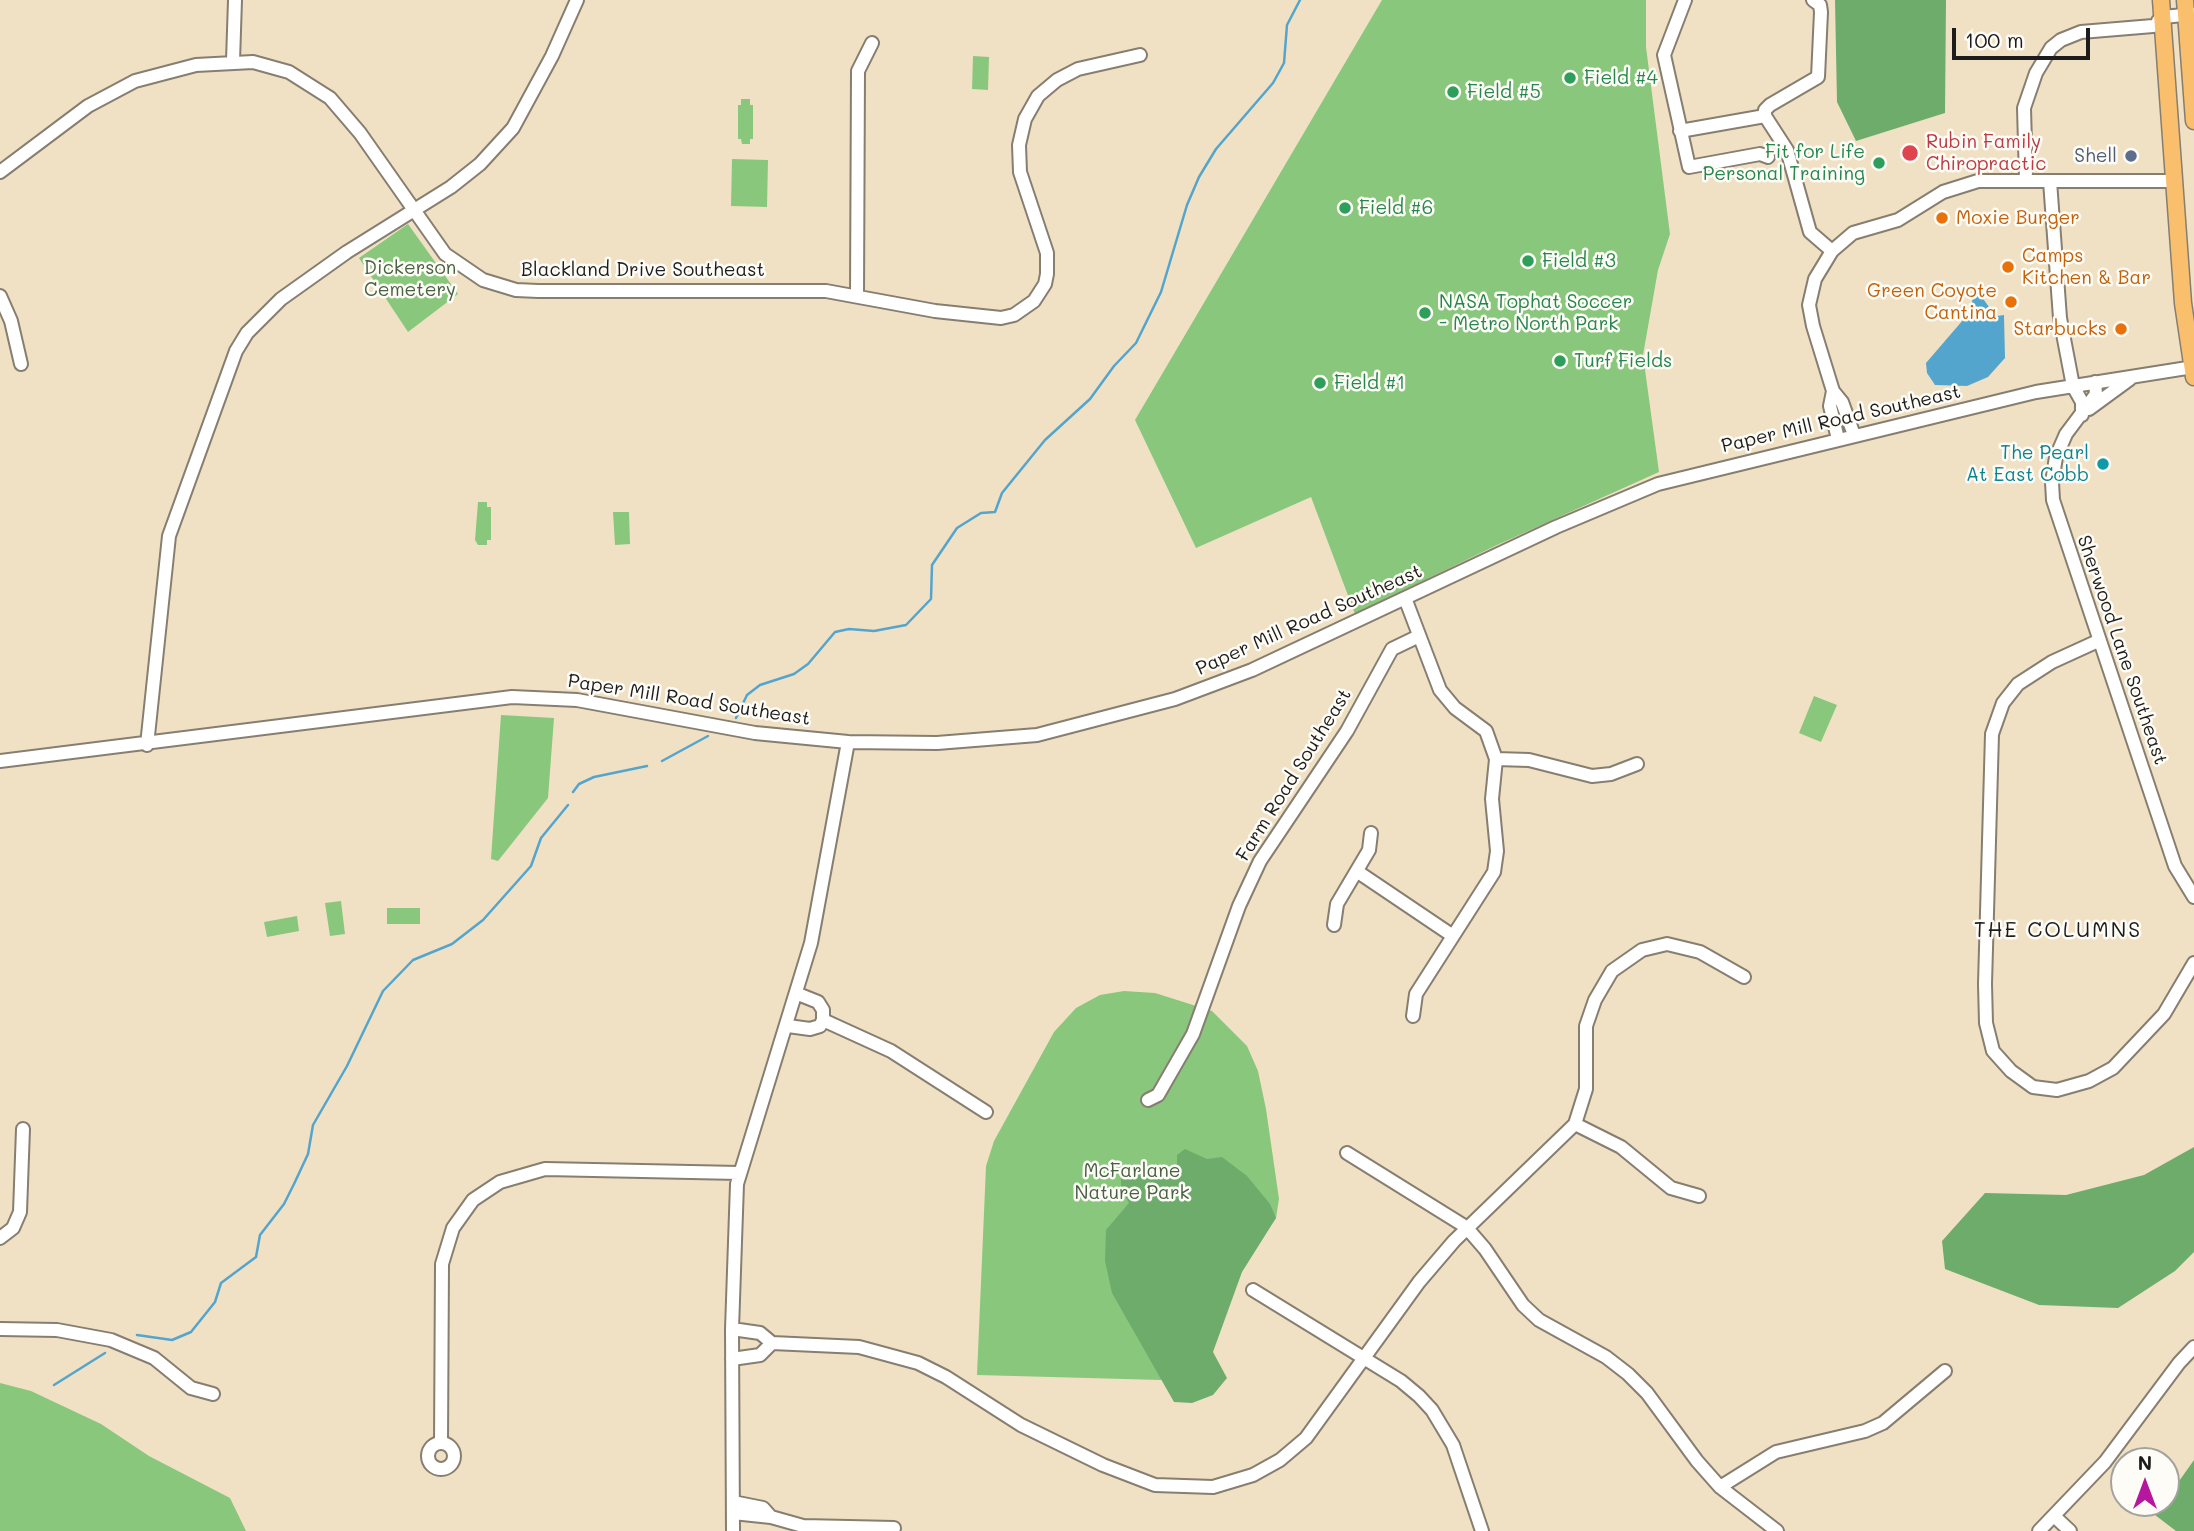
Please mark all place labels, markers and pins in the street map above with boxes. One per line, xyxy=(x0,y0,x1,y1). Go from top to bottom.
place label: Field #4 xyxy=(1584,67,1658,89)
marker: Field #4 xyxy=(1562,70,1578,86)
place label: Field #5 xyxy=(1467,81,1541,103)
marker: Field #5 xyxy=(1445,84,1461,100)
place label: Rubin Family Chiropractic xyxy=(1926,131,2047,175)
place label: Fit for Life Personal Training xyxy=(1703,141,1865,185)
marker: Rubin Family Chiropractic xyxy=(1900,143,1920,163)
place label: Shell xyxy=(2074,145,2117,167)
marker: Shell xyxy=(2123,148,2139,164)
marker: Fit for Life Personal Training xyxy=(1871,155,1887,171)
place label: Field #6 xyxy=(1359,197,1433,219)
marker: Field #6 xyxy=(1337,200,1353,216)
place label: Moxie Burger xyxy=(1956,207,2080,229)
marker: Moxie Burger xyxy=(1934,210,1950,226)
place label: Camps Kitchen & Bar xyxy=(2022,245,2151,289)
place label: Field #3 xyxy=(1542,250,1616,272)
marker: Field #3 xyxy=(1520,253,1536,269)
marker: Camps Kitchen & Bar xyxy=(2000,259,2016,275)
place label: Green Coyote Cantina xyxy=(1867,280,1997,324)
place label: NASA Tophat Soccer - Metro North Park xyxy=(1439,291,1632,335)
marker: Green Coyote Cantina xyxy=(2003,294,2019,310)
marker: NASA Tophat Soccer - Metro North Park xyxy=(1417,305,1433,321)
place label: Starbucks xyxy=(2014,318,2107,340)
marker: Starbucks xyxy=(2113,321,2129,337)
place label: Turf Fields xyxy=(1574,350,1672,372)
marker: Turf Fields xyxy=(1552,353,1568,369)
place label: Field #1 xyxy=(1334,372,1405,394)
marker: Field #1 xyxy=(1312,375,1328,391)
place label: The Pearl At East Cobb xyxy=(1966,442,2089,486)
marker: The Pearl At East Cobb xyxy=(2095,456,2111,472)

